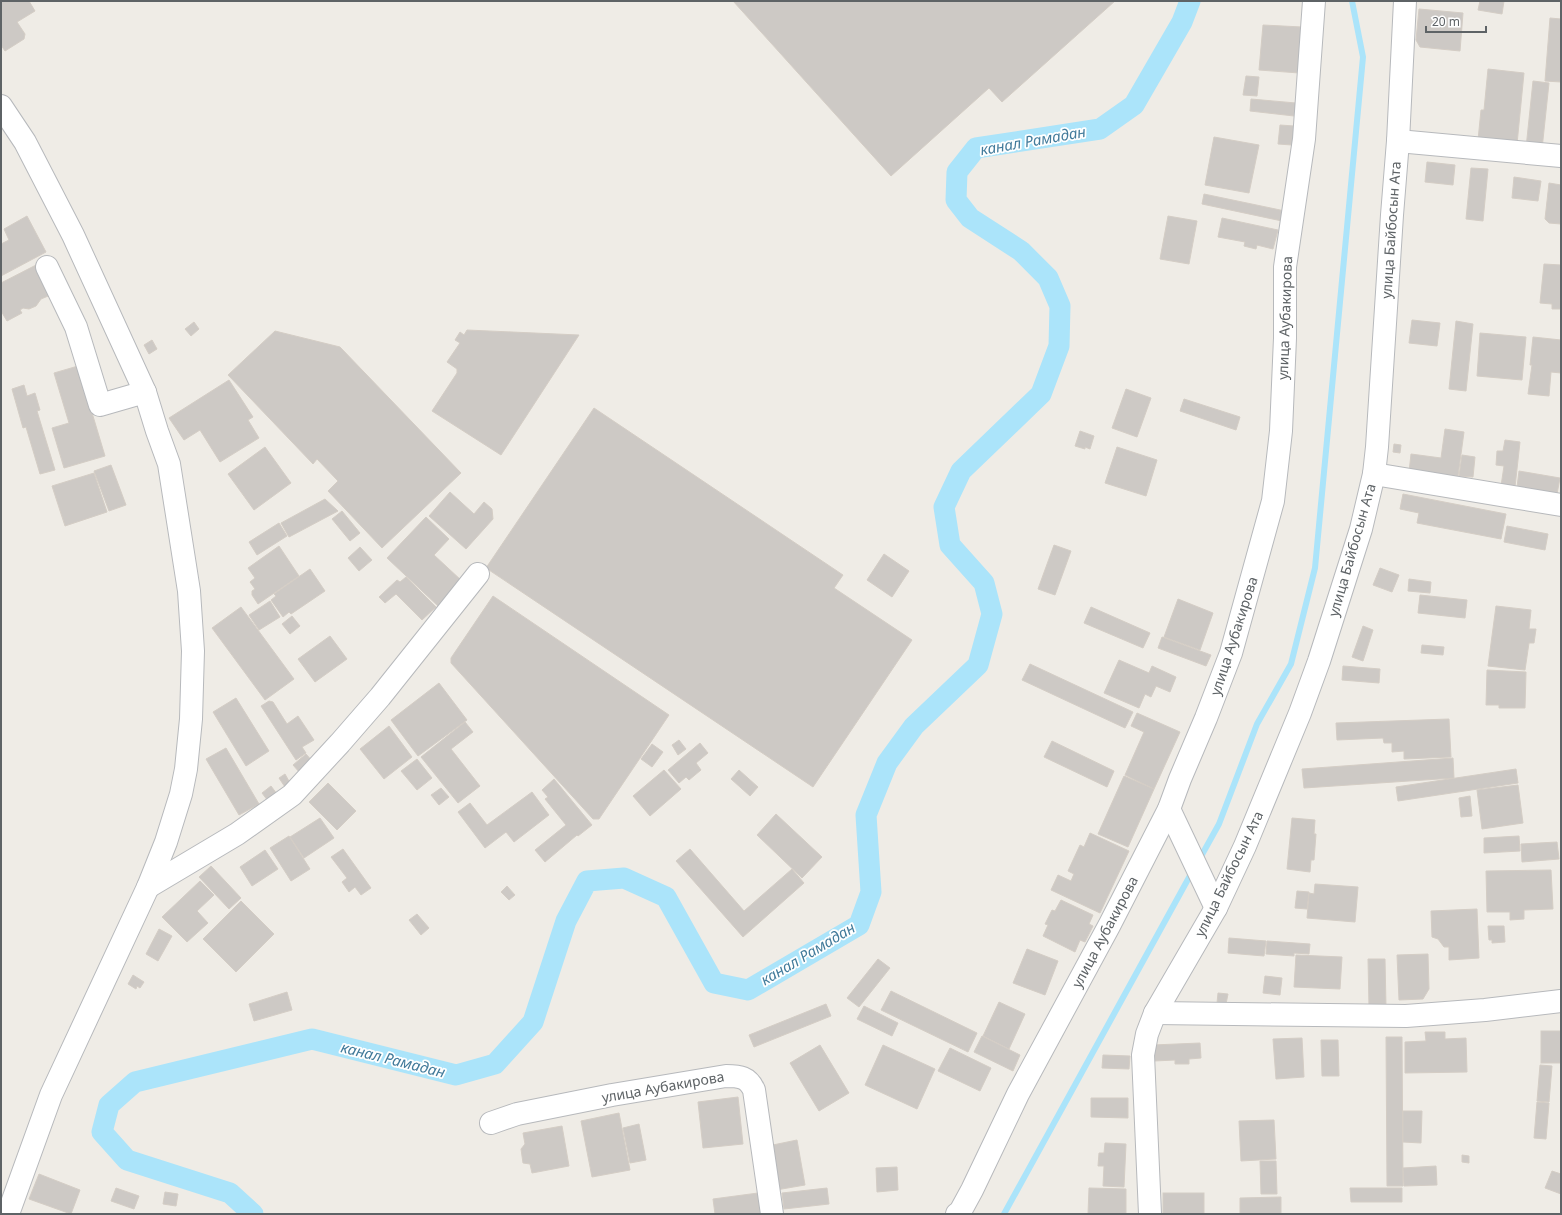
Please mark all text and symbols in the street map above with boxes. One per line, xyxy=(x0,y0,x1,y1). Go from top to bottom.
scale bar xyxy=(1426,8,1486,34)
text: 20 m xyxy=(1432,13,1460,30)
water label: канал Рамадан xyxy=(978,121,1088,159)
street label: улица Байбосын Ата xyxy=(1376,161,1405,299)
street label: улица Аубакирова xyxy=(1273,256,1296,380)
street label: улица Байбосын Ата xyxy=(1323,481,1380,619)
street label: улица Аубакирова xyxy=(1205,574,1262,698)
street label: улица Байбосын Ата xyxy=(1190,808,1267,940)
street label: улица Аубакирова xyxy=(1067,873,1142,991)
water label: канал Рамадан xyxy=(757,917,859,989)
water label: канал Рамадан xyxy=(339,1036,448,1082)
street label: улица Аубакирова xyxy=(600,1066,726,1107)

